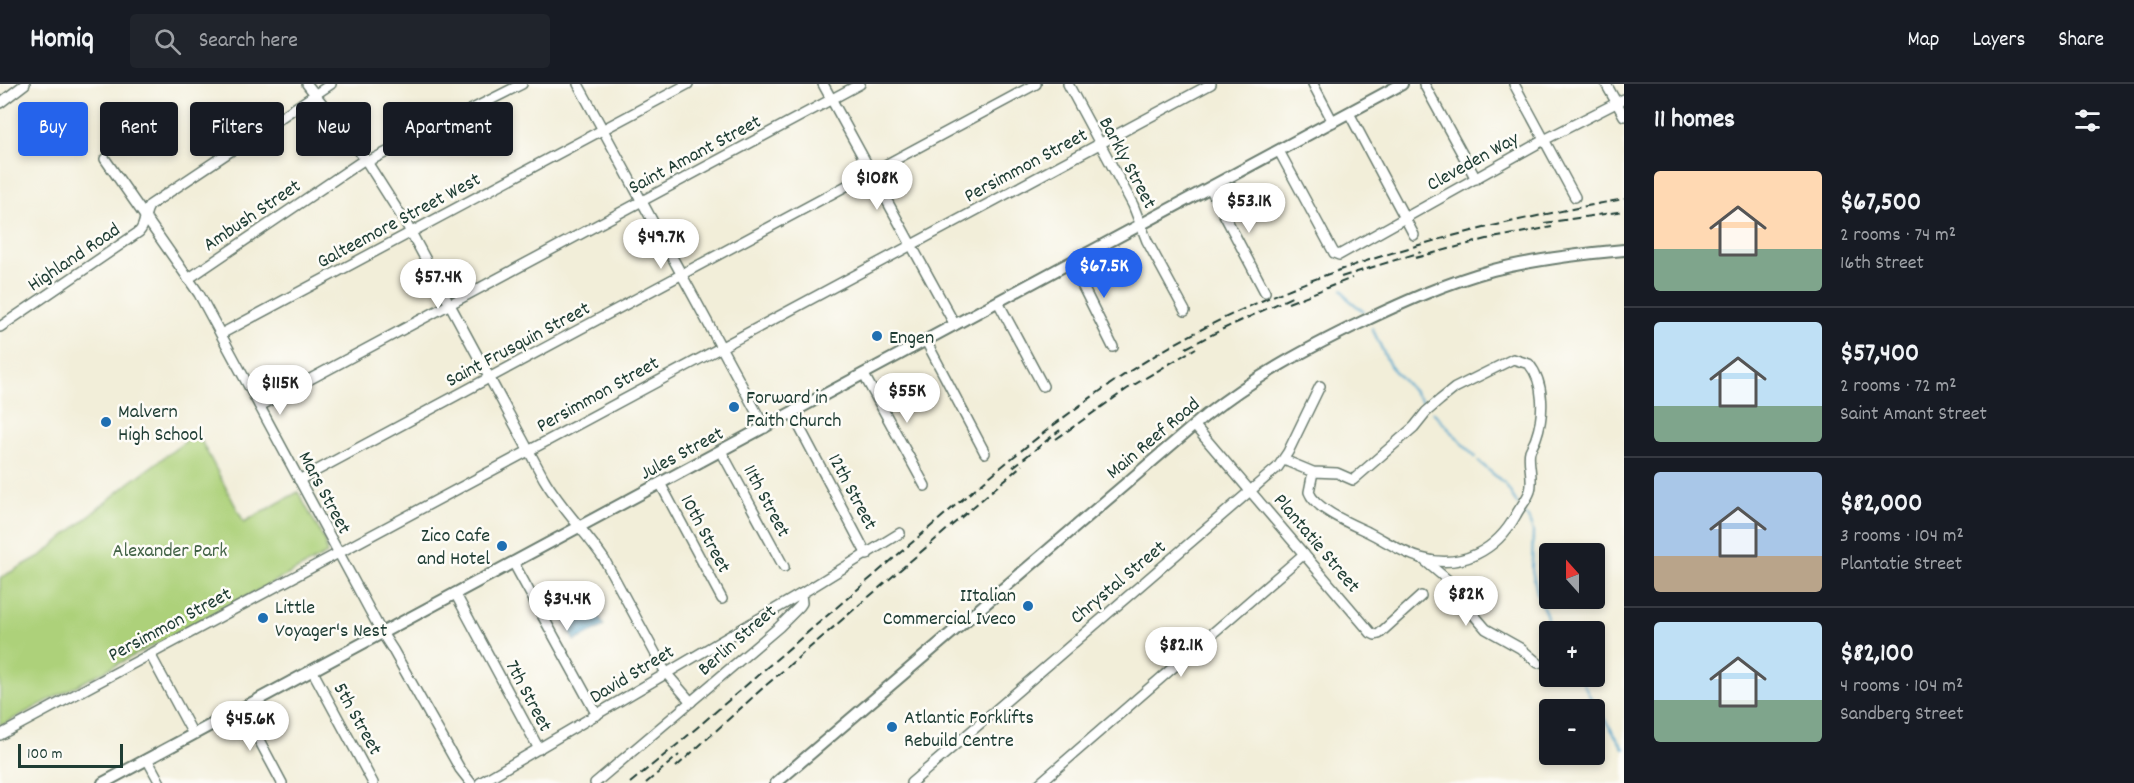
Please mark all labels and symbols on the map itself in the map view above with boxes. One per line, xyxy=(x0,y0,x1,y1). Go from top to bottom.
street label: Saint Amant Street xyxy=(624,109,767,202)
street label: Barkly Street xyxy=(1090,112,1162,214)
street label: Persimmon Street xyxy=(960,122,1093,211)
street label: Cleveden Way xyxy=(1422,125,1525,199)
pin: $108K xyxy=(835,160,919,211)
street label: Galteemore Street West xyxy=(313,167,486,277)
street label: Ambush Street xyxy=(198,173,307,260)
pin: $53.1K xyxy=(1200,183,1298,234)
street label: Highland Road xyxy=(23,217,127,300)
pin: $49.7K xyxy=(612,219,710,270)
pin: $67.5K xyxy=(1055,248,1153,299)
pin: $57.4K xyxy=(389,259,487,310)
street label: Saint Frusquin Street xyxy=(441,296,596,396)
place label: Engen xyxy=(889,325,934,353)
marker: Engen xyxy=(870,329,884,343)
street label: Persimmon Street xyxy=(532,350,665,441)
pin: $115K xyxy=(238,365,322,416)
pin: $55K xyxy=(871,373,943,424)
place label: Forward in Faith Church xyxy=(746,385,841,436)
street label: Main Reef Road xyxy=(1101,392,1207,487)
place label: Malvern High School xyxy=(118,399,203,450)
marker: Forward in Faith Church xyxy=(727,400,741,414)
marker: Malvern High School xyxy=(99,415,113,429)
street label: Jules Street xyxy=(636,421,729,488)
street label: Mars Street xyxy=(290,447,357,540)
street label: 12th Street xyxy=(820,449,883,536)
street label: 11th Street xyxy=(735,460,796,543)
street label: Plantatie Street xyxy=(1266,488,1366,600)
street label: 10th Street xyxy=(672,490,737,579)
place label: Zico Cafe and Hotel xyxy=(417,523,490,574)
street label: Chrystal Street xyxy=(1065,535,1173,632)
park label: Alexander Park xyxy=(113,538,227,566)
marker: Zico Cafe and Hotel xyxy=(495,539,509,553)
north arrow xyxy=(1539,543,1605,609)
pin: $82K xyxy=(1430,576,1502,627)
street label: Persimmon Street xyxy=(104,581,237,670)
pin: $34.4K xyxy=(518,581,616,632)
place label: IItalian Commercial Iveco xyxy=(883,583,1016,634)
place label: Little Voyager's Nest xyxy=(275,595,387,646)
street label: Berlin Street xyxy=(692,599,784,684)
marker: IItalian Commercial Iveco xyxy=(1021,599,1035,613)
marker: Little Voyager's Nest xyxy=(256,611,270,625)
pin: $82.1K xyxy=(1132,627,1230,678)
street label: David Street xyxy=(585,639,680,712)
street label: 7th Street xyxy=(497,656,558,737)
street label: 5th Street xyxy=(325,678,388,761)
pin: $45.6K xyxy=(201,701,299,752)
place label: Atlantic Forklifts Rebuild Centre xyxy=(904,705,1034,756)
marker: Atlantic Forklifts Rebuild Centre xyxy=(885,720,899,734)
scale bar xyxy=(18,741,123,768)

